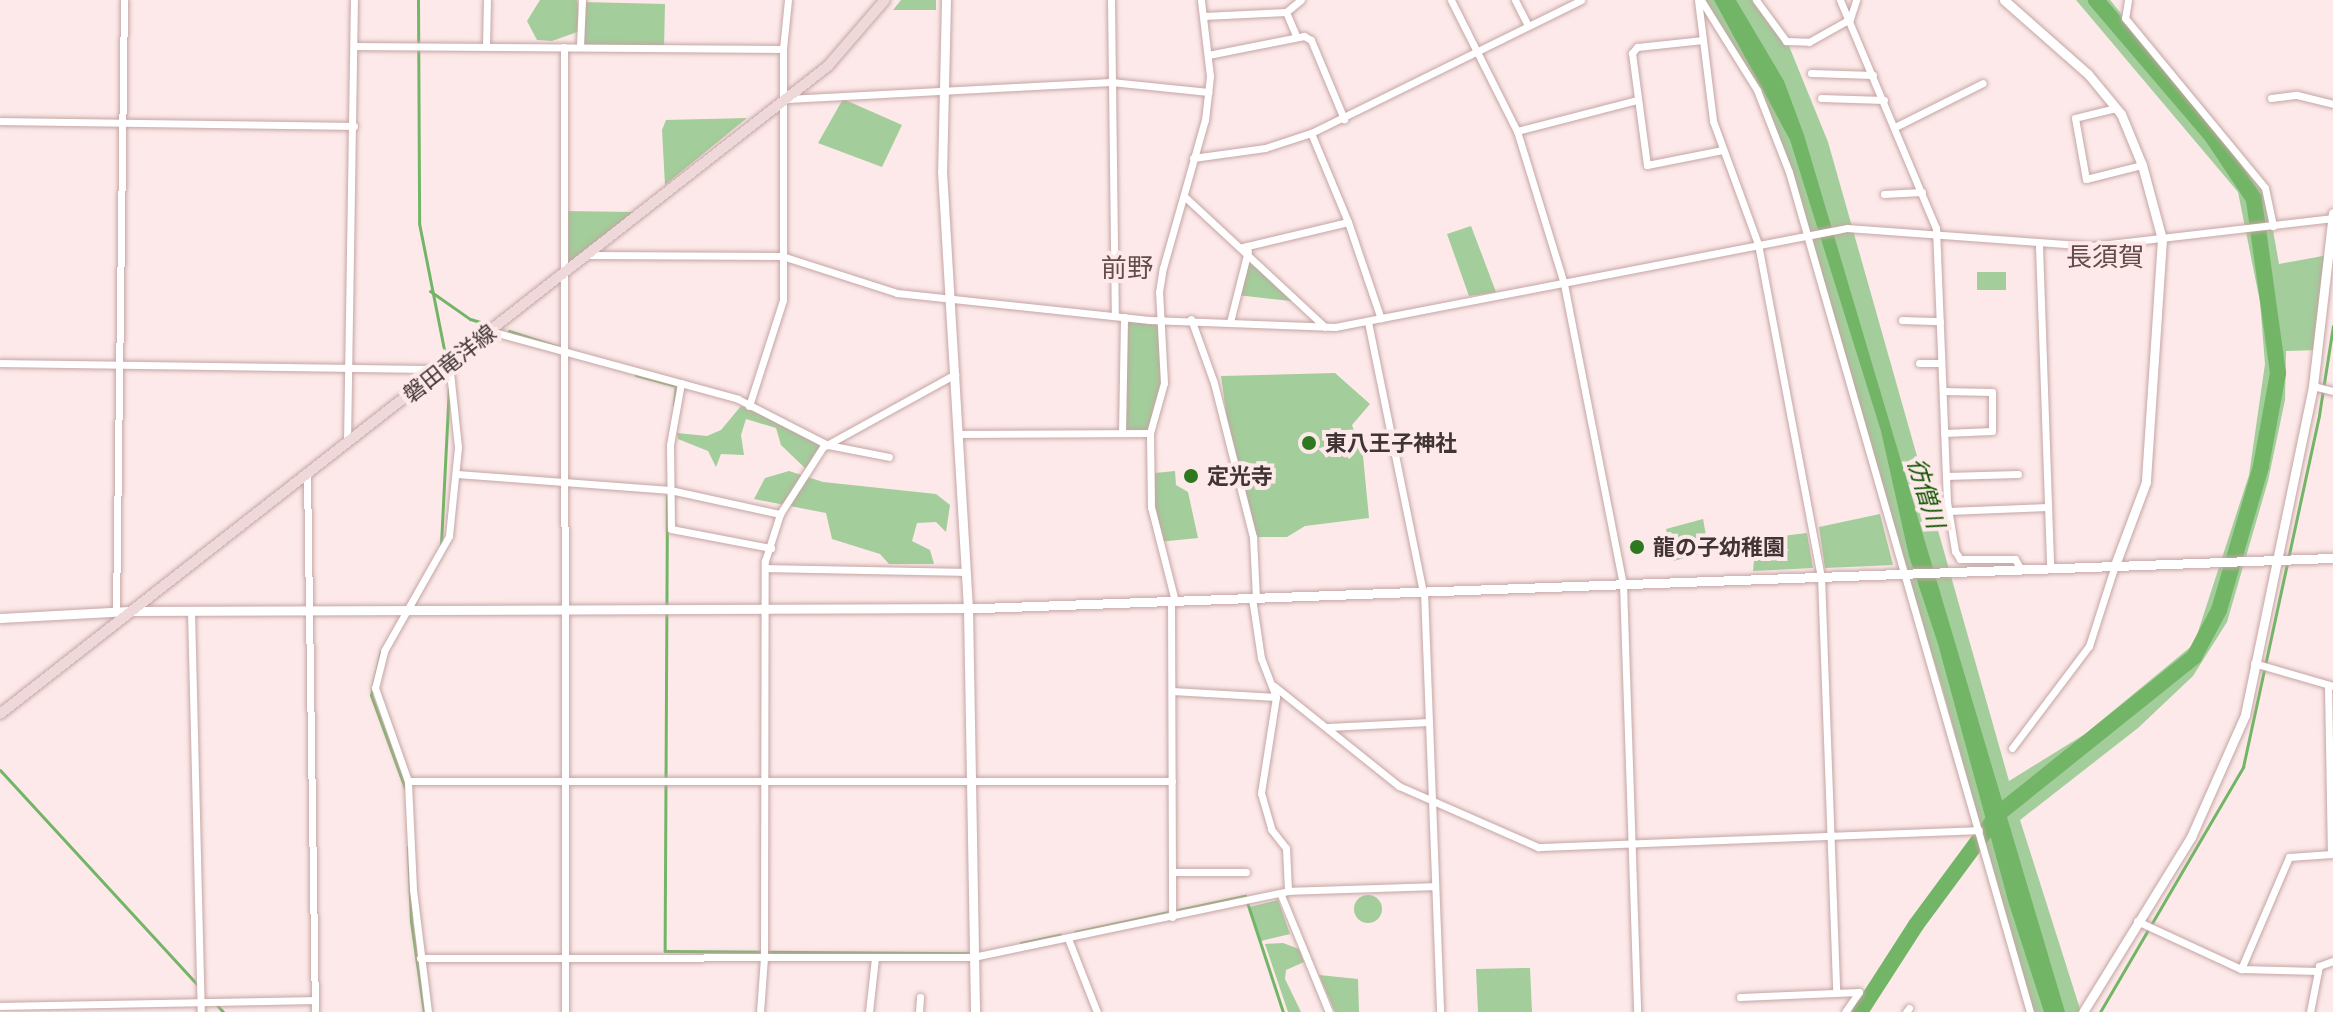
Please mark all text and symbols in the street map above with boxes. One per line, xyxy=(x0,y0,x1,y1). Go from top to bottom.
district label: 長須賀 xyxy=(2066,241,2144,273)
district label: 前野 xyxy=(1101,252,1153,284)
street label: 磐田竜洋線 xyxy=(398,319,500,407)
place label: 東八王子神社 xyxy=(1325,430,1457,456)
marker: 東八王子神社 xyxy=(1300,434,1318,452)
water label: 彷僧川 xyxy=(1902,454,1950,532)
place label: 定光寺 xyxy=(1207,463,1273,489)
marker: 定光寺 xyxy=(1182,467,1200,485)
place label: 龍の子幼稚園 xyxy=(1653,534,1785,560)
marker: 龍の子幼稚園 xyxy=(1628,538,1646,556)

